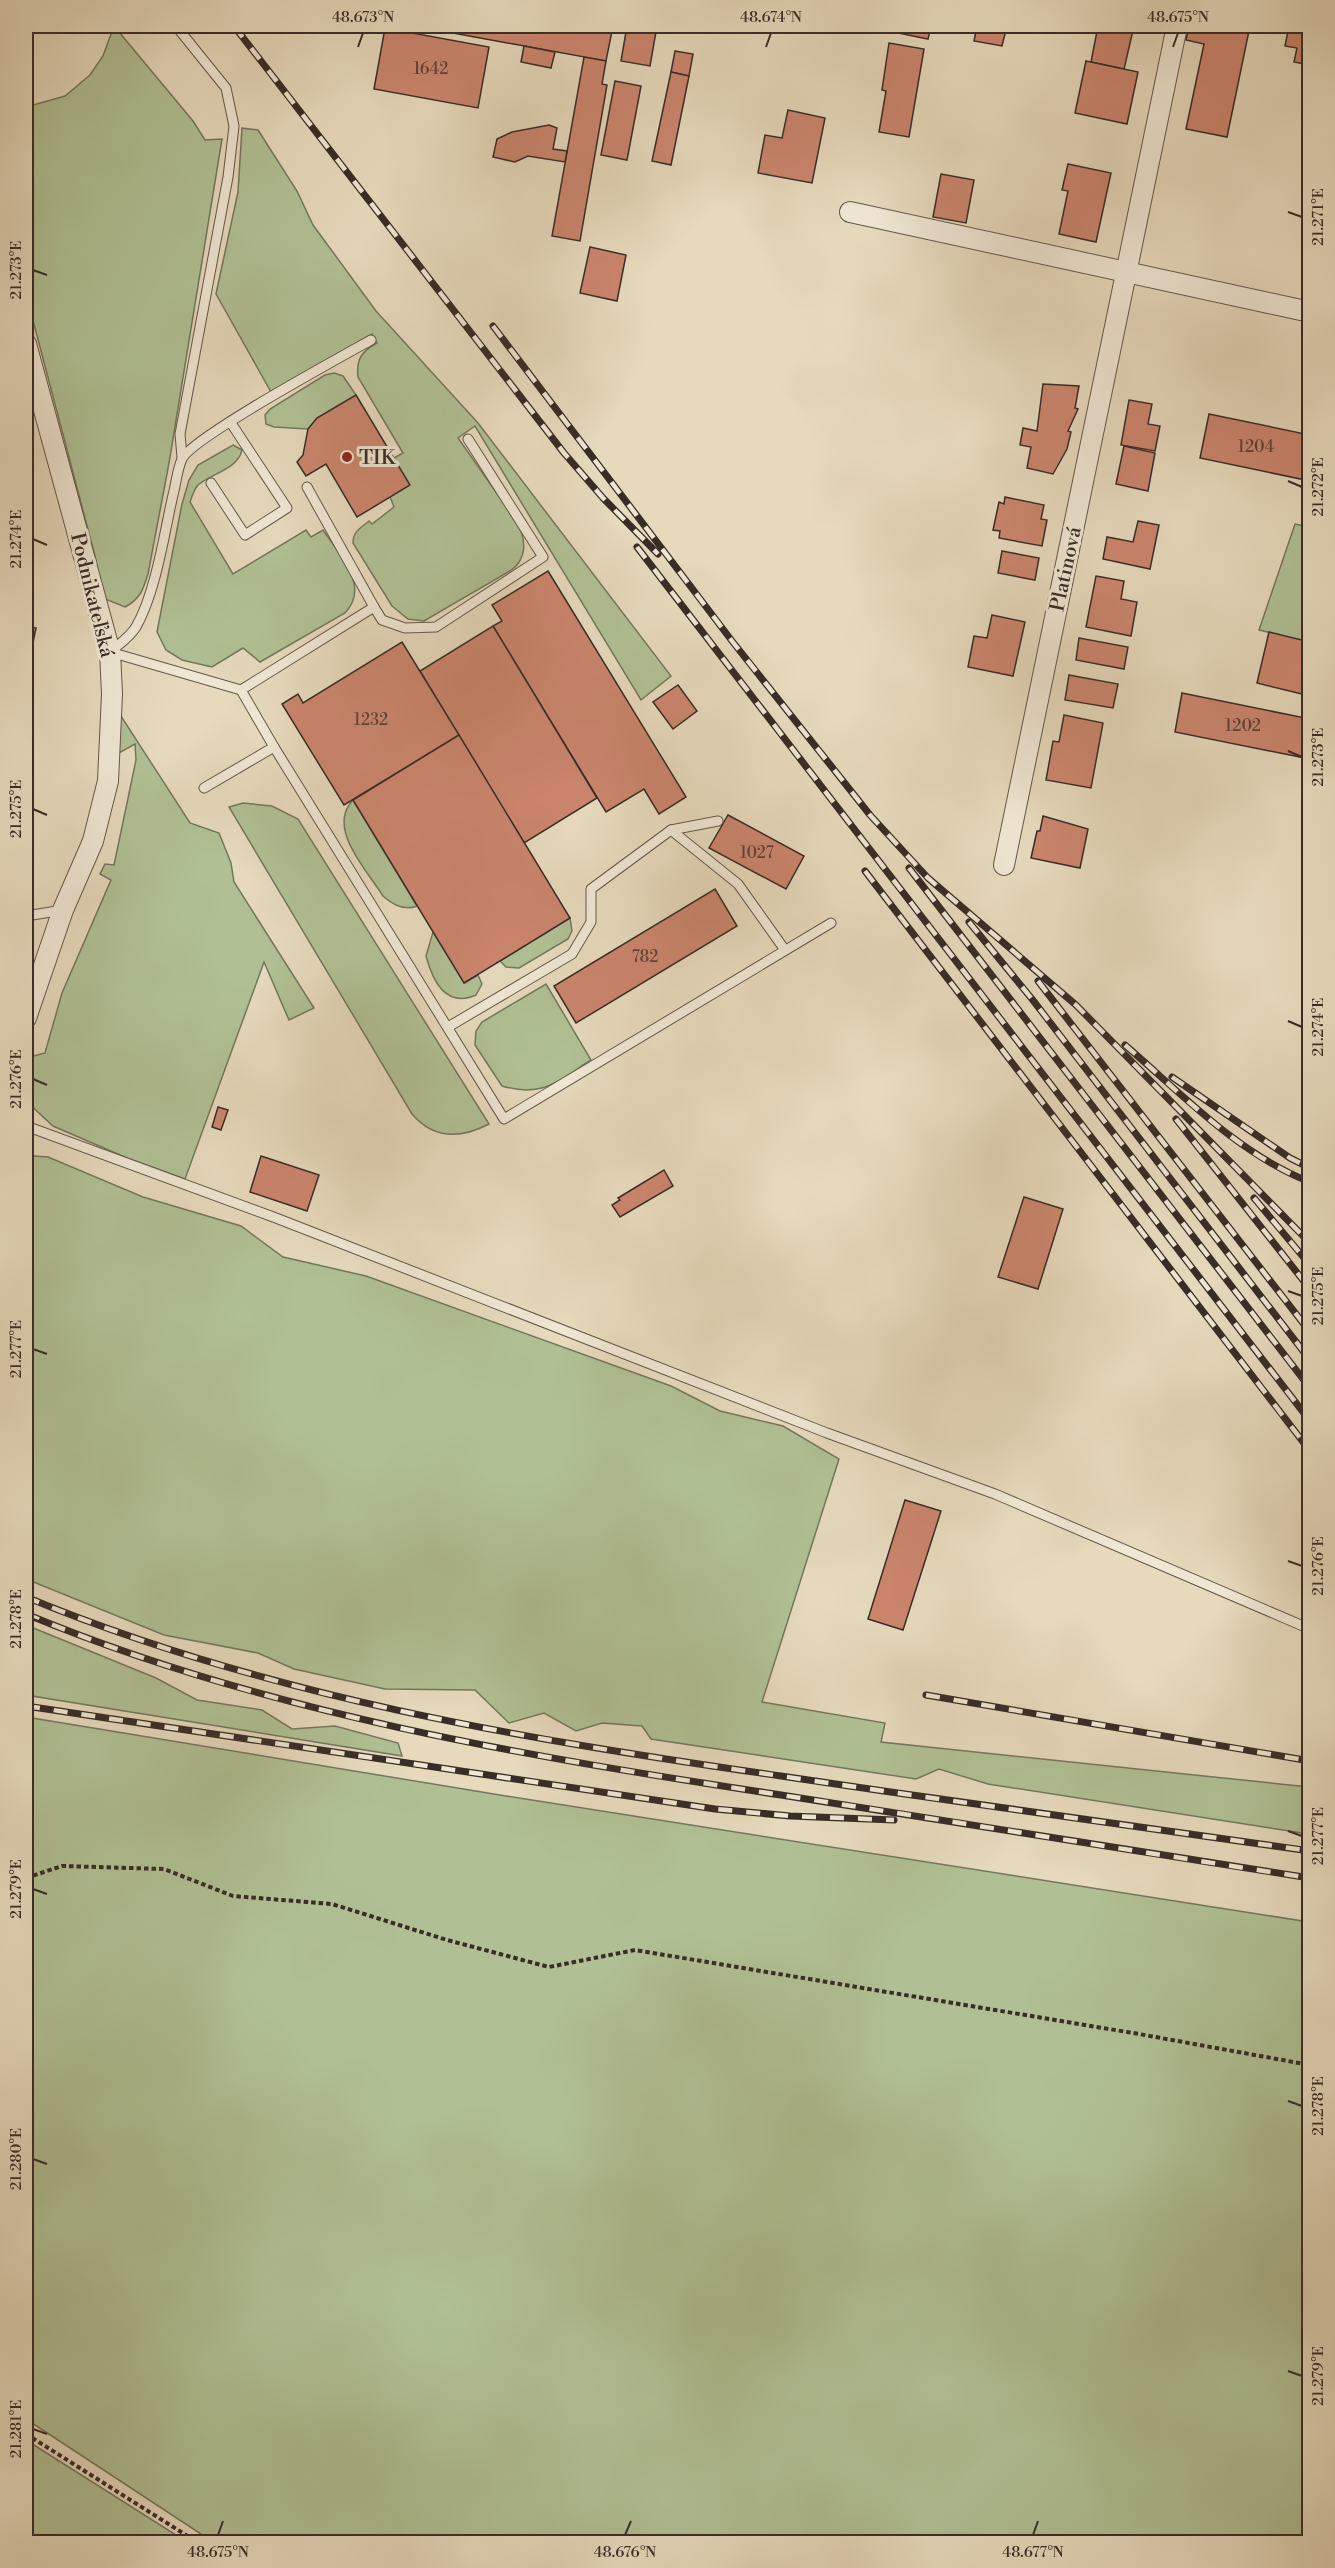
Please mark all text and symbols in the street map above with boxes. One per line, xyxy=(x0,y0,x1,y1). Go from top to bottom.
text: 48.673°N xyxy=(332,8,394,27)
text: 48.674°N xyxy=(740,8,802,27)
text: 48.675°N xyxy=(1147,8,1209,27)
house number: 1642 xyxy=(414,59,448,79)
text: 21.271°E xyxy=(1309,188,1328,246)
text: 21.273°E xyxy=(7,241,26,299)
house number: 1204 xyxy=(1238,437,1275,457)
place label: TIK xyxy=(359,446,397,471)
marker: TIK xyxy=(340,450,354,464)
text: 21.272°E xyxy=(1309,457,1328,517)
text: 21.274°E xyxy=(7,510,26,568)
street label: Platinová xyxy=(1045,524,1088,614)
street label: Podnikateľská xyxy=(64,530,119,661)
house number: 1232 xyxy=(354,710,388,730)
house number: 1202 xyxy=(1225,716,1261,736)
text: 21.273°E xyxy=(1309,728,1328,786)
text: 21.275°E xyxy=(7,780,26,838)
house number: 1027 xyxy=(740,843,774,863)
house number: 782 xyxy=(632,947,658,967)
text: 21.274°E xyxy=(1309,998,1328,1056)
text: 21.276°E xyxy=(7,1049,26,1109)
text: 21.275°E xyxy=(1309,1267,1328,1325)
text: 21.277°E xyxy=(7,1320,26,1378)
text: 21.276°E xyxy=(1309,1536,1328,1596)
text: 21.278°E xyxy=(7,1589,26,1649)
text: 21.277°E xyxy=(1309,1807,1328,1865)
text: 21.279°E xyxy=(7,1859,26,1919)
text: 21.278°E xyxy=(1309,2076,1328,2136)
text: 21.280°E xyxy=(7,2128,26,2190)
text: 21.279°E xyxy=(1309,2346,1328,2406)
text: 21.281°E xyxy=(7,2400,26,2458)
text: 48.675°N xyxy=(187,2543,249,2562)
text: 48.676°N xyxy=(594,2543,656,2562)
text: 48.677°N xyxy=(1002,2543,1064,2562)

